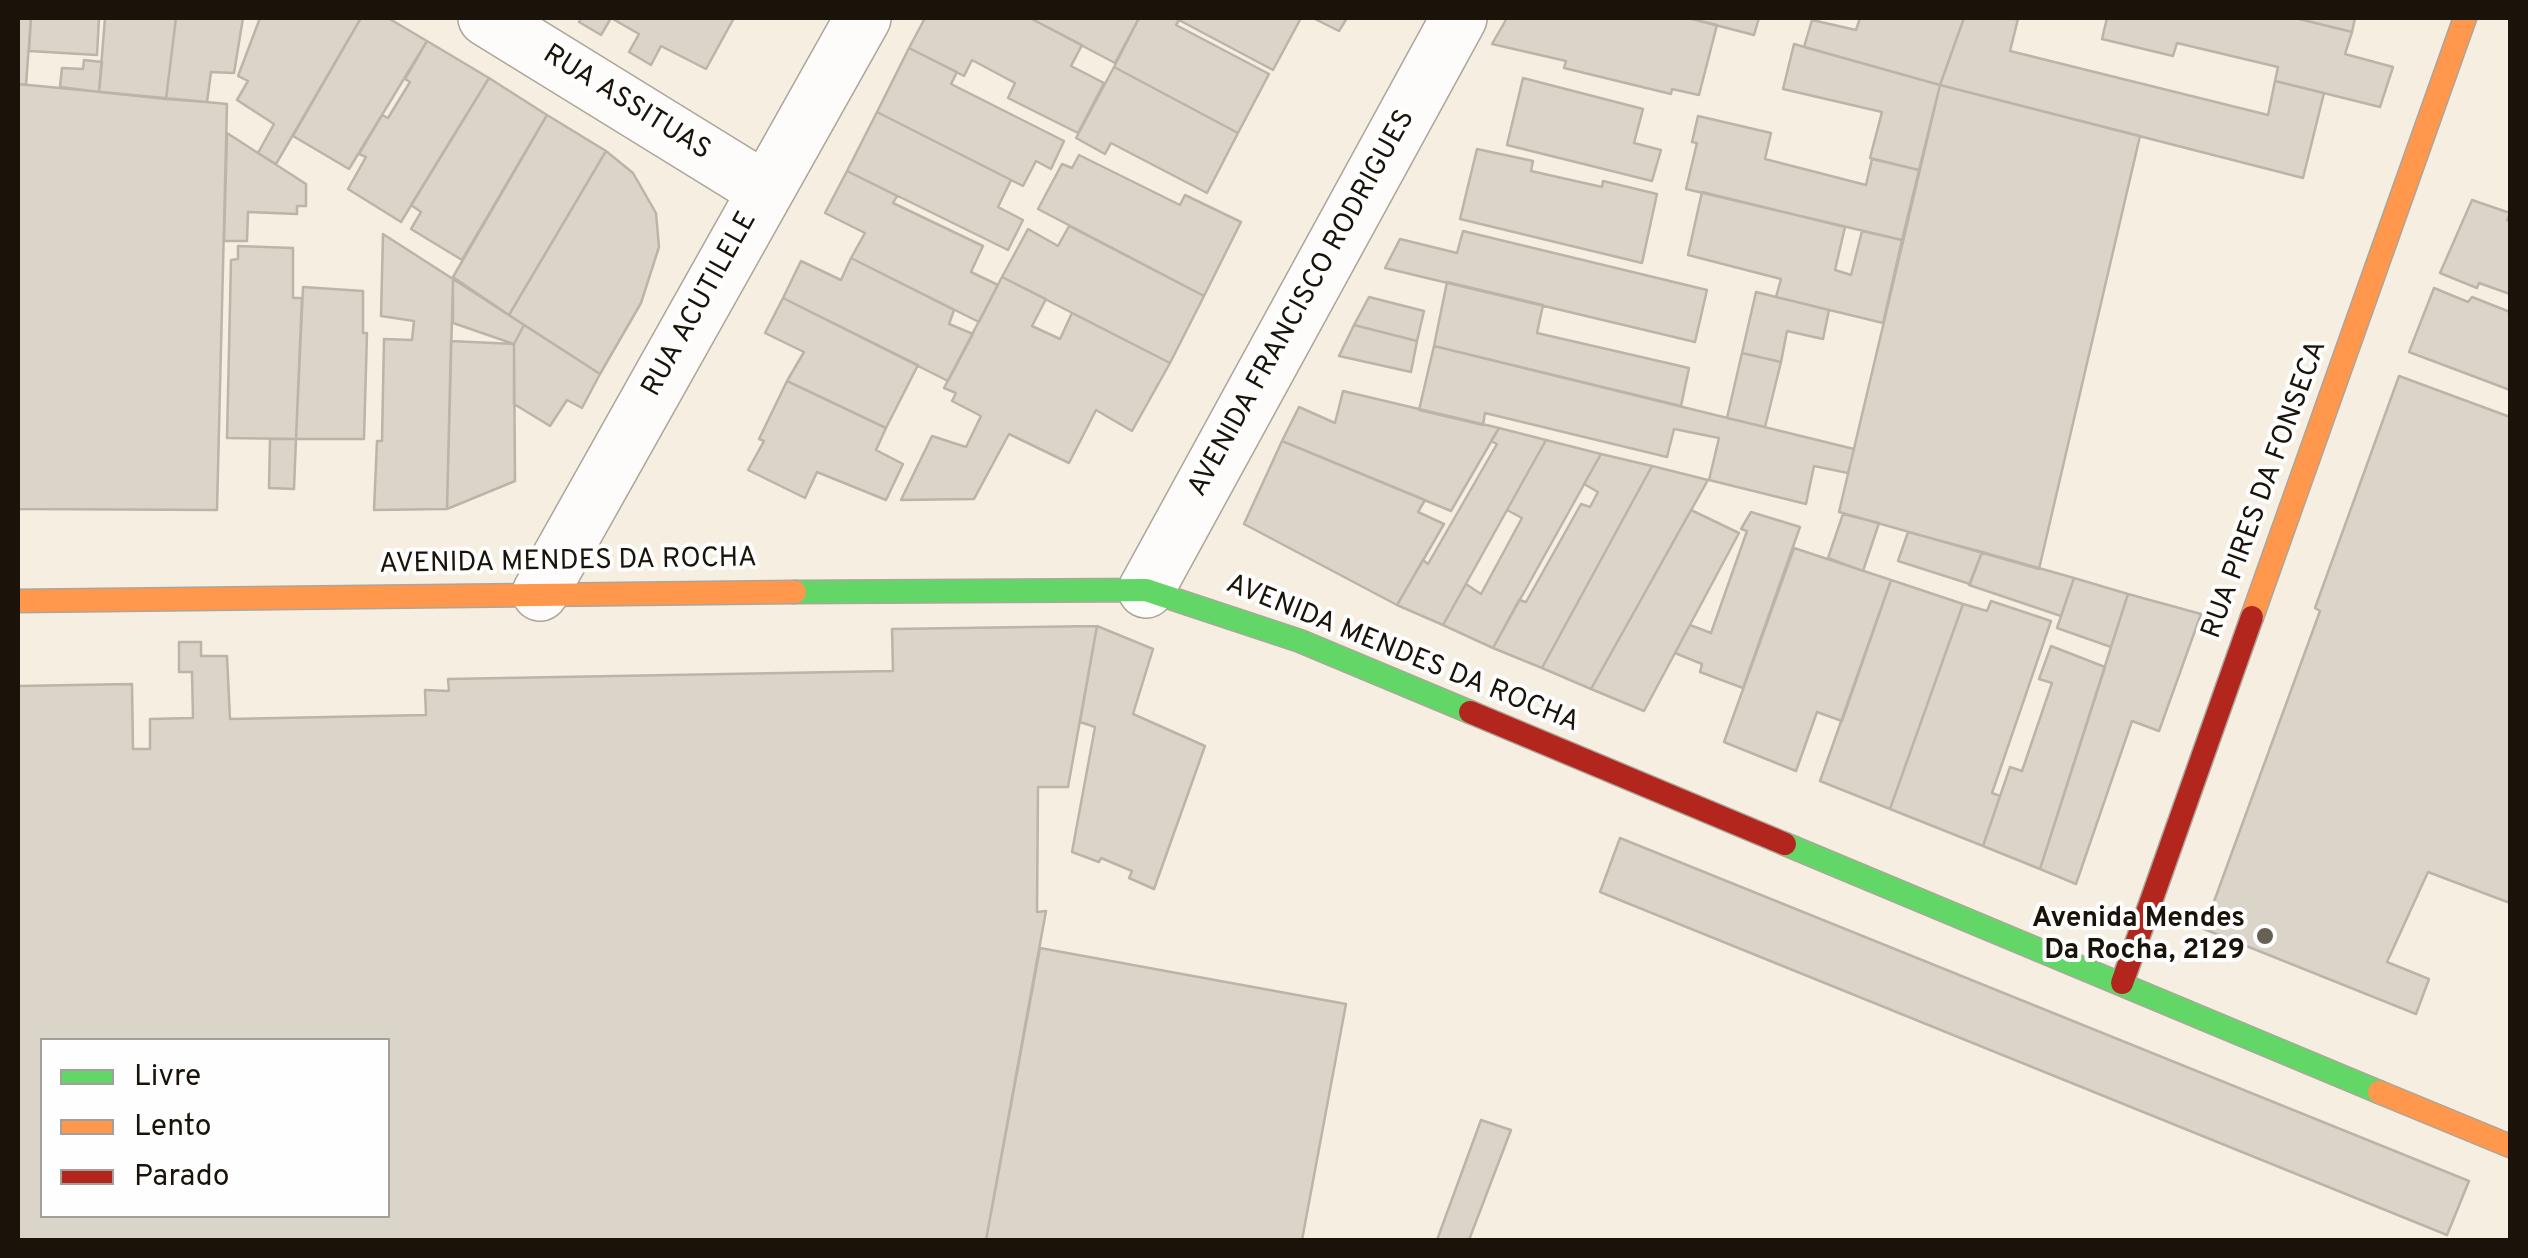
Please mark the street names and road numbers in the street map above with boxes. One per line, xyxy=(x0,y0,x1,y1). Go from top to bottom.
street label: RUA ASSITUAS xyxy=(536,39,716,169)
street label: AVENIDA FRANCISCO RODRIGUES xyxy=(1182,105,1424,503)
street label: RUA ACUTILELE xyxy=(636,207,766,403)
street label: RUA PIRES DA FONSECA xyxy=(2196,336,2336,644)
street label: AVENIDA MENDES DA ROCHA xyxy=(379,543,757,583)
street label: AVENIDA MENDES DA ROCHA xyxy=(1221,569,1583,741)

